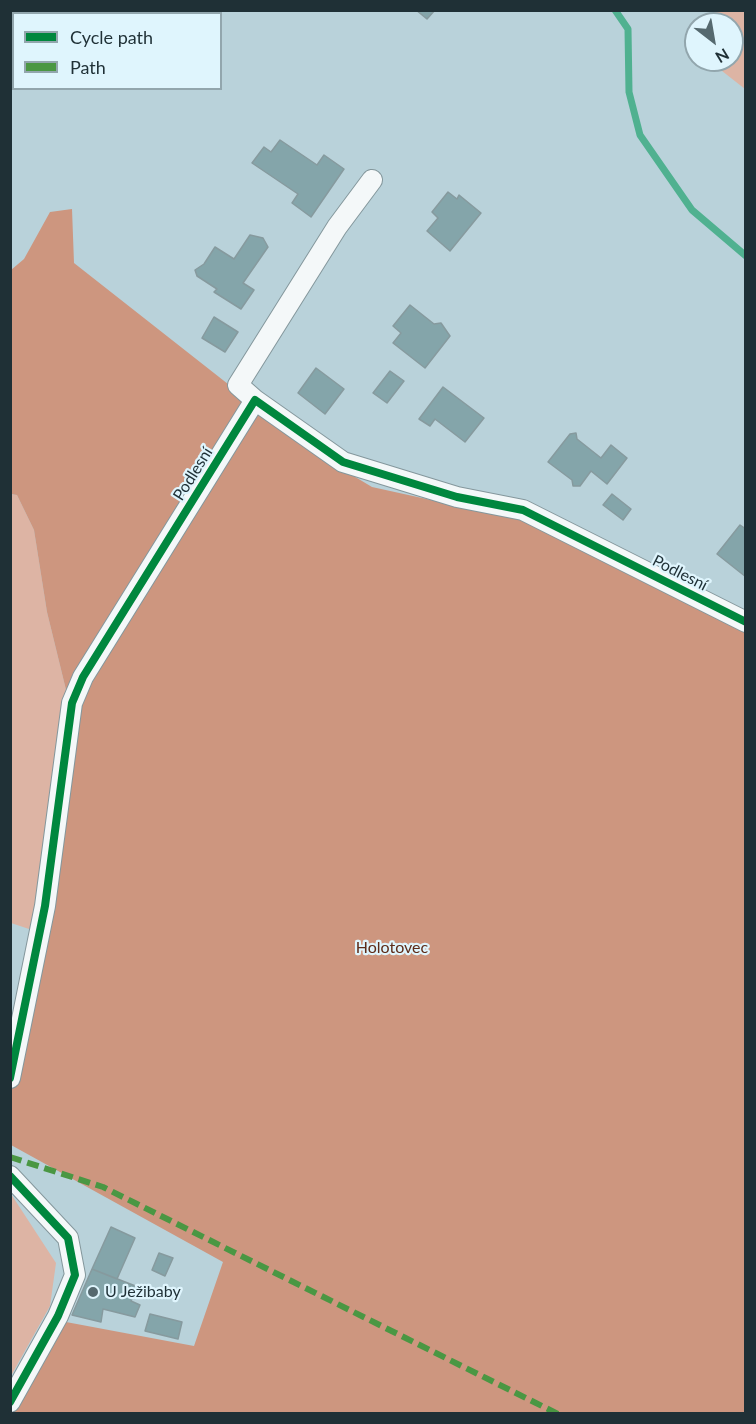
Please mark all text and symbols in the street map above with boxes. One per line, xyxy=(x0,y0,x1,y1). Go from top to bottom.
legend xyxy=(12,12,222,90)
north arrow xyxy=(684,12,744,72)
text: Cycle path xyxy=(70,26,153,48)
text: N xyxy=(712,45,733,67)
text: Path xyxy=(70,56,106,78)
street label: Podlesní xyxy=(169,444,217,504)
street label: Podlesní xyxy=(649,551,711,595)
park label: Holotovec xyxy=(356,938,428,958)
place label: U Ježibaby xyxy=(105,1282,181,1302)
marker: U Ježibaby xyxy=(86,1285,100,1299)

